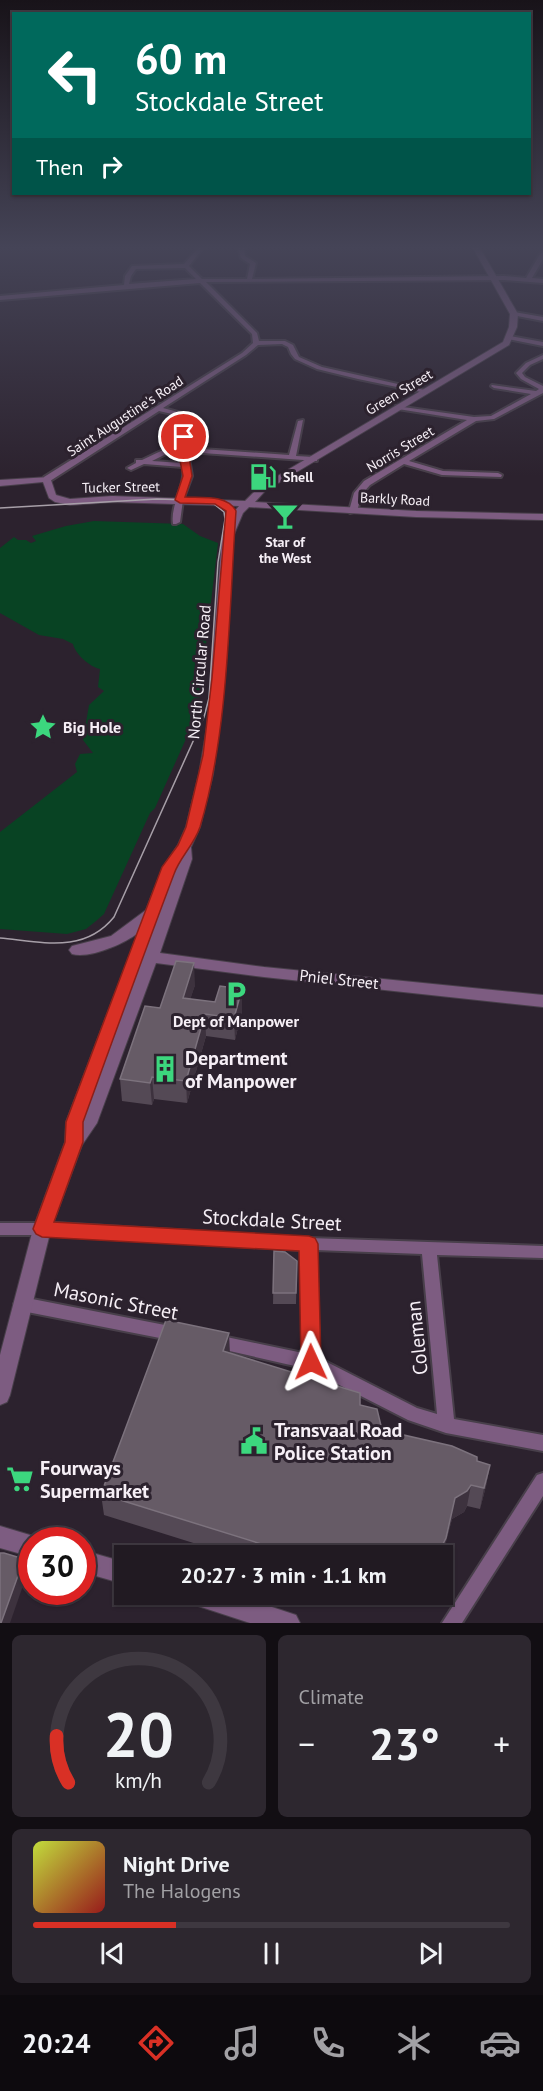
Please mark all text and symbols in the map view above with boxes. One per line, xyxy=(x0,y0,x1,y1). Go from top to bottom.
text: 60 m xyxy=(135,31,227,86)
icon: left xyxy=(36,36,114,114)
text: Stockdale Street xyxy=(135,84,323,118)
icon: right xyxy=(95,150,128,183)
text: Then xyxy=(36,153,83,181)
street label: Green Street xyxy=(362,365,436,419)
street label: Saint Augustine's Road xyxy=(63,372,187,460)
pin xyxy=(158,411,209,462)
icon: arrive xyxy=(167,420,200,453)
street label: Norris Street xyxy=(363,422,437,476)
fuel station icon: Shell xyxy=(248,462,278,492)
place label: Shell xyxy=(283,468,314,486)
street label: Tucker Street xyxy=(82,477,160,497)
street label: Barkly Road xyxy=(360,488,430,510)
bar icon: Star of the West xyxy=(270,501,300,531)
place label: Star of the West xyxy=(259,533,311,567)
street label: North Circular Road xyxy=(183,604,215,740)
place icon: Big Hole xyxy=(28,712,58,742)
place label: Big Hole xyxy=(63,717,121,737)
street label: Pniel Street xyxy=(298,965,380,993)
parking icon: Dept of Manpower xyxy=(221,979,251,1009)
place label: Dept of Manpower xyxy=(173,1011,299,1031)
place label: Department of Manpower xyxy=(185,1045,297,1094)
building icon: Department of Manpower xyxy=(150,1054,180,1084)
street label: Stockdale Street xyxy=(202,1203,343,1237)
street label: Masonic Street xyxy=(52,1276,181,1326)
street label: Coleman xyxy=(400,1300,434,1376)
position arrow xyxy=(279,1330,343,1394)
place label: Transvaal Road Police Station xyxy=(274,1417,402,1466)
public building icon: Transvaal Road Police Station xyxy=(239,1426,269,1456)
place label: Fourways Supermarket xyxy=(40,1455,149,1504)
supermarket icon: Fourways Supermarket xyxy=(5,1464,35,1494)
speed limit sign: 30 xyxy=(18,1527,96,1605)
text: 20:27 · 3 min · 1.1 km xyxy=(180,1561,387,1589)
text: Climate xyxy=(299,1684,364,1710)
text: 20 xyxy=(103,1693,174,1774)
text: 23° xyxy=(369,1714,440,1772)
text: − xyxy=(299,1722,315,1765)
text: + xyxy=(493,1722,510,1765)
text: km/h xyxy=(115,1766,162,1794)
text: Night Drive xyxy=(123,1850,230,1878)
text: The Halogens xyxy=(123,1878,241,1904)
icon: previous xyxy=(96,1937,129,1970)
icon: pause xyxy=(255,1937,288,1970)
icon: next xyxy=(414,1937,447,1970)
icon: directions xyxy=(135,2022,177,2064)
icon: music xyxy=(221,2022,263,2064)
icon: phone xyxy=(307,2022,349,2064)
icon: climate xyxy=(393,2022,435,2064)
icon: car xyxy=(479,2022,521,2064)
text: 20:24 xyxy=(22,2026,91,2060)

